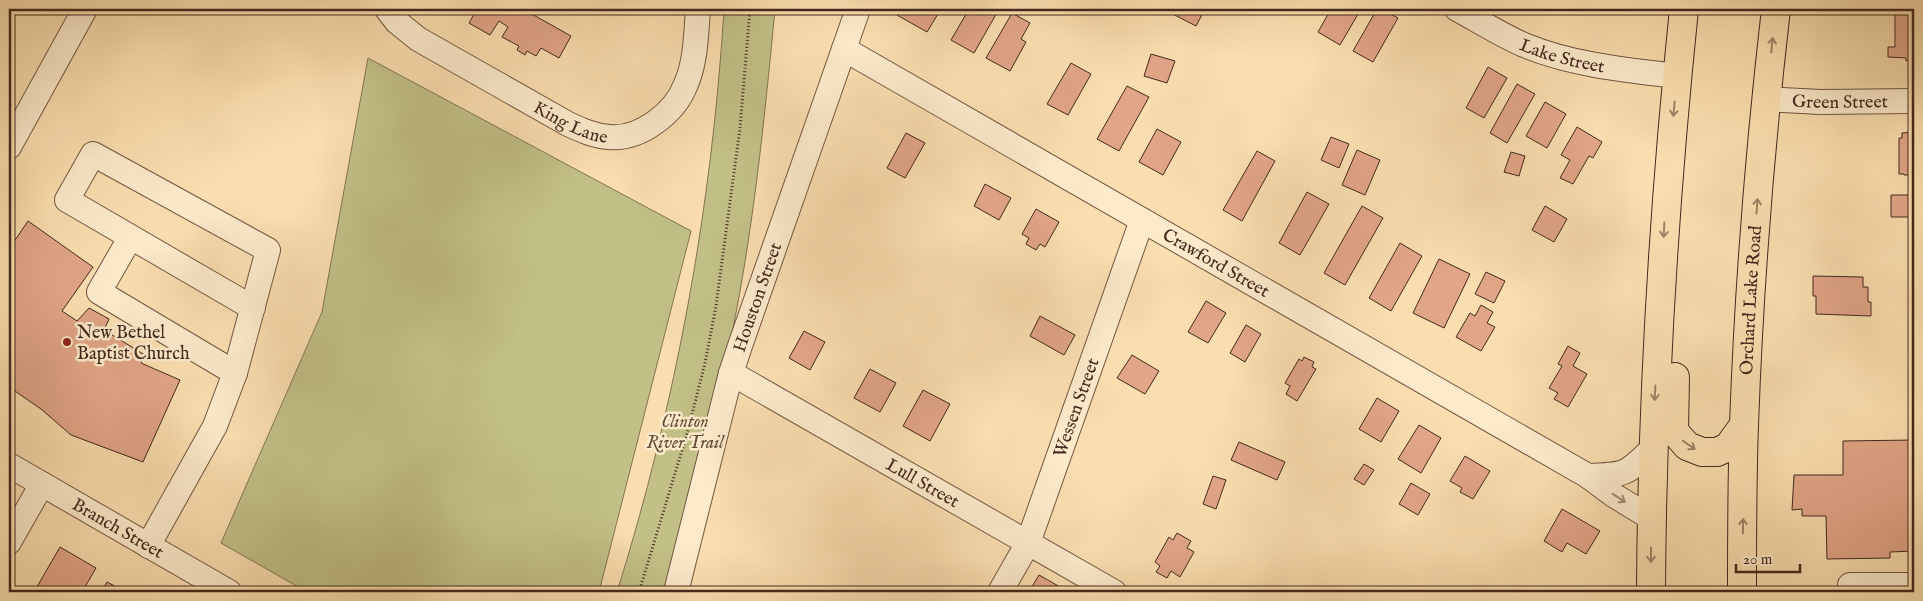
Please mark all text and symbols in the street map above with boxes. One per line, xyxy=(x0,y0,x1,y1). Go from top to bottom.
street label: Lake Street xyxy=(1516,34,1606,79)
one-way arrow xyxy=(1767,37,1777,53)
street label: Green Street xyxy=(1791,90,1888,115)
street label: King Lane xyxy=(529,97,609,150)
one-way arrow xyxy=(1669,101,1679,117)
one-way arrow xyxy=(1753,199,1762,215)
one-way arrow xyxy=(1660,222,1669,238)
street label: Crawford Street xyxy=(1158,224,1273,304)
street label: Orchard Lake Road xyxy=(1736,224,1768,376)
street label: Houston Street xyxy=(729,240,788,355)
place label: New Bethel Baptist Church xyxy=(77,322,190,366)
marker: New Bethel Baptist Church xyxy=(61,336,73,348)
street label: Wessen Street xyxy=(1049,355,1105,461)
one-way arrow xyxy=(1651,384,1660,400)
park label: Clinton River Trail xyxy=(647,411,725,455)
one-way arrow xyxy=(1682,439,1696,450)
street label: Lull Street xyxy=(881,454,963,514)
one-way arrow xyxy=(1611,493,1625,503)
street label: Branch Street xyxy=(67,494,167,565)
one-way arrow xyxy=(1738,518,1748,534)
scale bar xyxy=(1736,541,1799,573)
one-way arrow xyxy=(1646,546,1656,563)
text: 20 m xyxy=(1743,550,1773,569)

